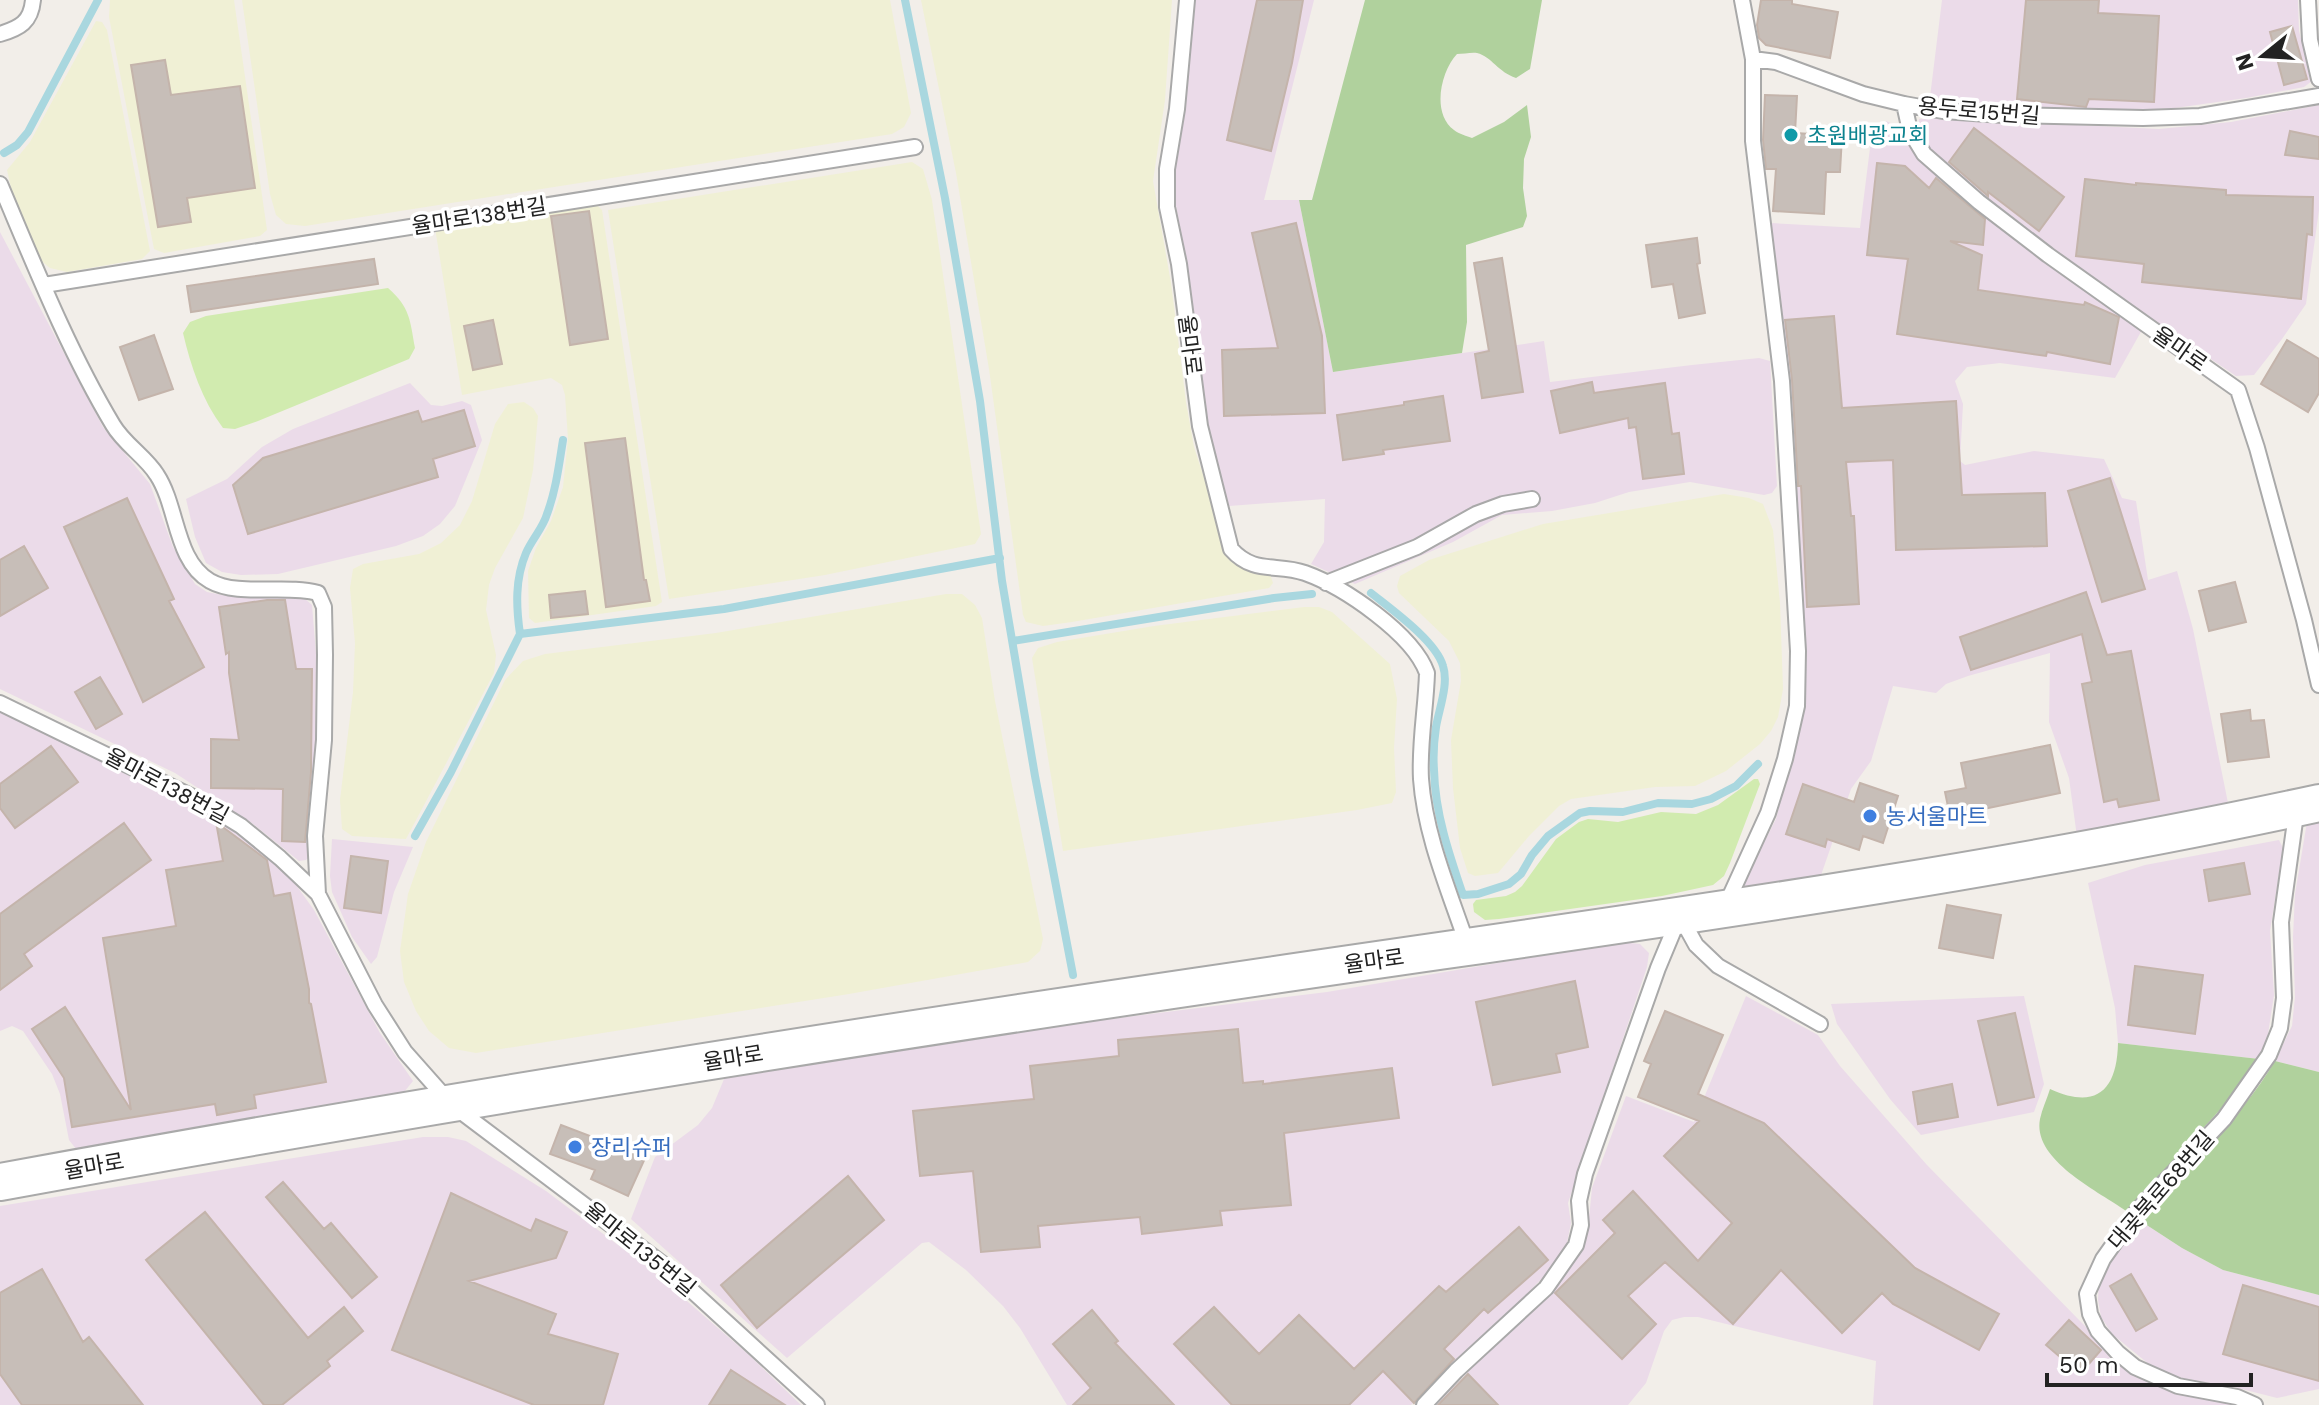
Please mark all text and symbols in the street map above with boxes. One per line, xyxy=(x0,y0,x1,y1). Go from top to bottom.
north arrow xyxy=(2223,16,2303,96)
text: N xyxy=(2230,50,2259,74)
street label: 용두로15번길 xyxy=(1917,93,2041,129)
place label: 초원배광교회 xyxy=(1807,123,1928,148)
marker: 초원배광교회 xyxy=(1782,126,1800,144)
street label: 율마로138번길 xyxy=(410,193,548,239)
street label: 율마로 xyxy=(1174,313,1206,377)
street label: 율마로 xyxy=(2148,321,2212,377)
street label: 율마로138번길 xyxy=(101,743,233,829)
place label: 농서울마트 xyxy=(1886,804,1987,829)
marker: 농서울마트 xyxy=(1861,807,1879,825)
street label: 율마로 xyxy=(1342,944,1406,978)
street label: 율마로 xyxy=(701,1041,765,1075)
street label: 대곶북로68번길 xyxy=(2103,1126,2219,1254)
place label: 장리슈퍼 xyxy=(591,1135,672,1160)
marker: 장리슈퍼 xyxy=(566,1138,584,1156)
street label: 율마로 xyxy=(62,1148,126,1184)
street label: 율마로135번길 xyxy=(580,1197,700,1301)
scale bar xyxy=(2047,1337,2251,1387)
text: 50 m xyxy=(2059,1351,2119,1379)

